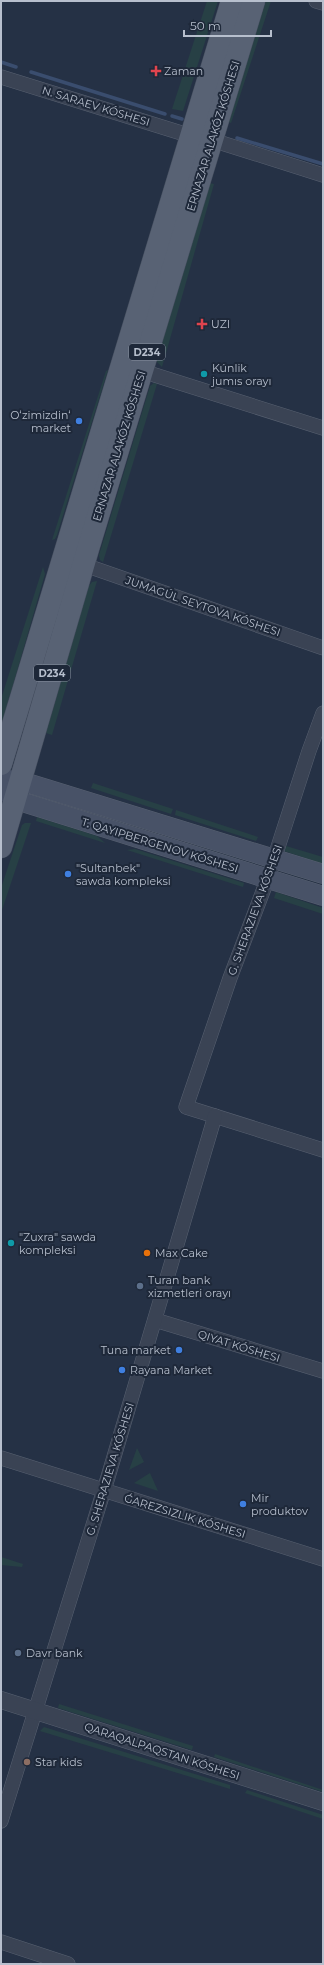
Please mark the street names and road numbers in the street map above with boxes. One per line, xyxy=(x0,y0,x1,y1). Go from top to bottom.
street label: ERNAZAR ALAKÓZ KÓSHESI xyxy=(183,59,243,213)
street label: N. SARAEV KÓSHESI xyxy=(40,83,152,129)
road number: D234 xyxy=(129,344,165,360)
street label: ERNAZAR ALAKÓZ KÓSHESI xyxy=(89,369,149,523)
street label: JUMAGÚL SEYTOVA KÓSHESI xyxy=(123,573,282,639)
road number: D234 xyxy=(34,665,70,681)
street label: T. QAYIPBERGENOV KÓSHESI xyxy=(80,814,240,876)
street label: G. SHERAZIEVA KÓSHESI xyxy=(225,843,285,977)
street label: QIYAT KÓSHESI xyxy=(196,1327,282,1365)
street label: G. SHERAZIEVA KÓSHESI xyxy=(83,1401,137,1537)
street label: ǴAREZSIZLIK KÓSHESI xyxy=(123,1491,247,1541)
street label: QARAQALPAQSTAN KÓSHESI xyxy=(82,1719,242,1783)

